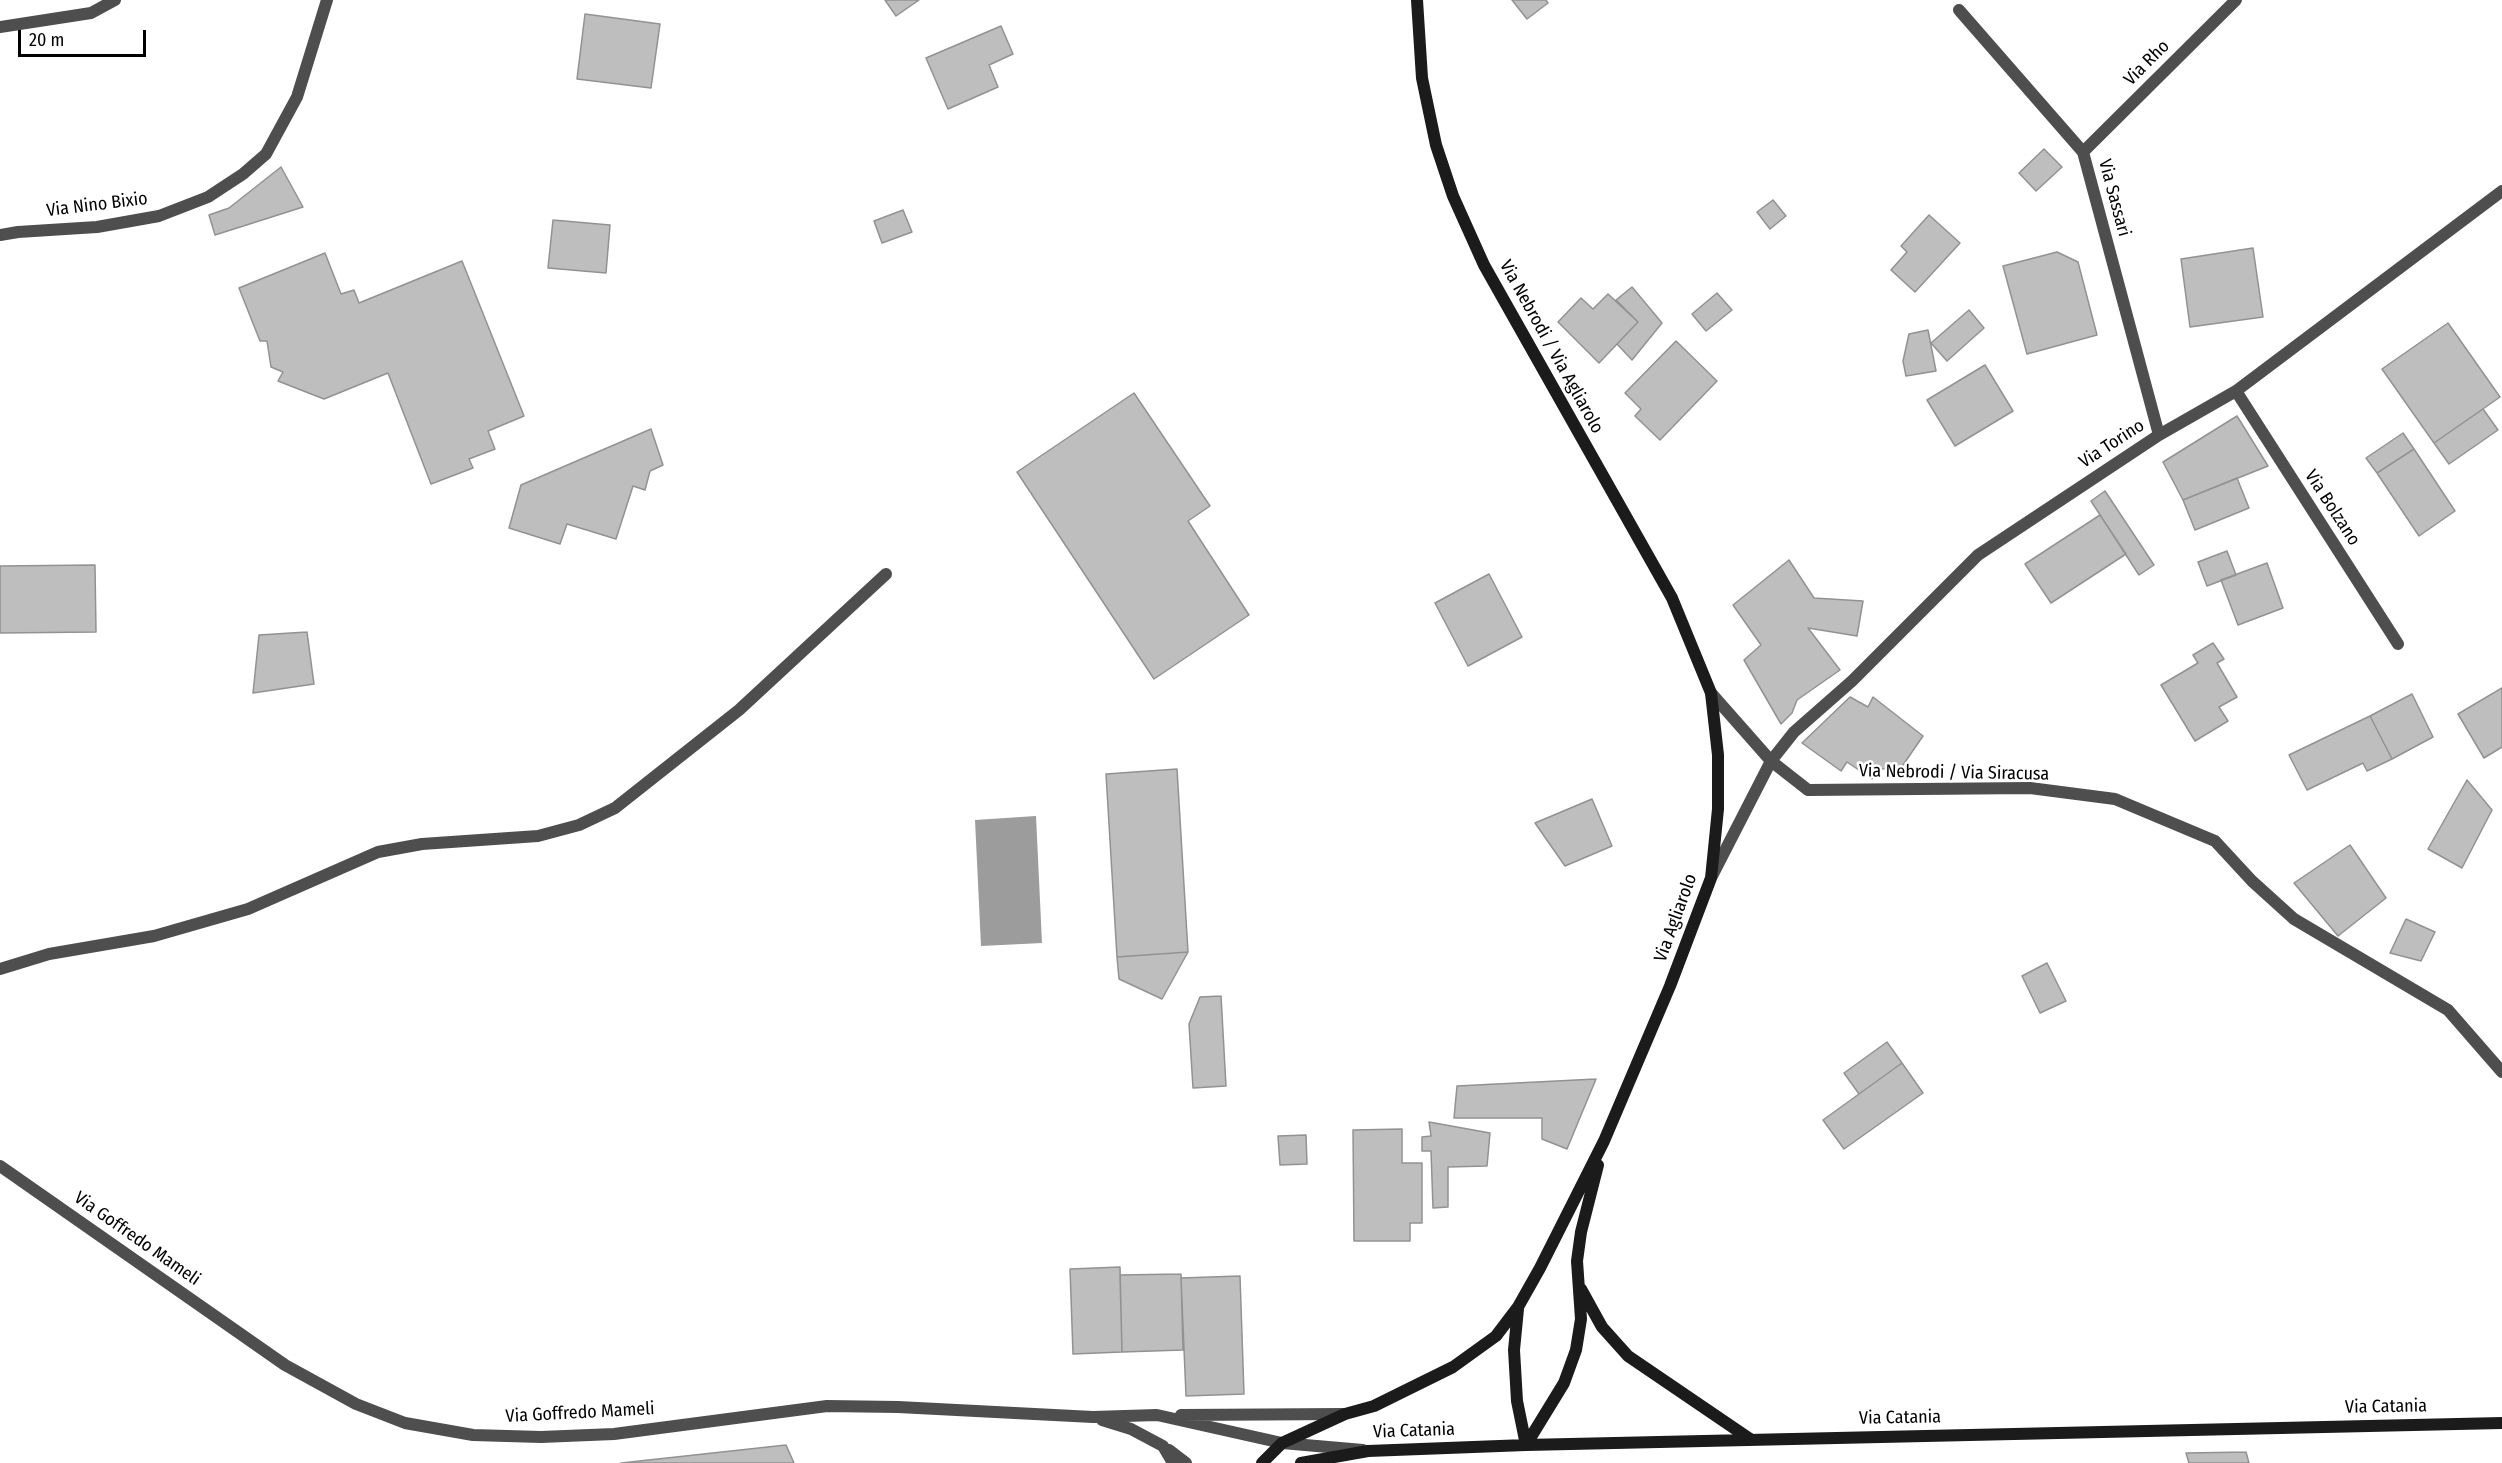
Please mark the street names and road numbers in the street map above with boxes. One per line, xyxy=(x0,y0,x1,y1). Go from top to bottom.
street label: Via Rho xyxy=(2120,36,2174,90)
street label: Via Sassari xyxy=(2093,157,2135,239)
street label: Via Nino Bixio xyxy=(45,188,149,222)
street label: Via Nebrodi / Via Agliarolo xyxy=(1494,257,1608,437)
street label: Via Torino xyxy=(2075,415,2149,473)
street label: Via Bolzano xyxy=(2300,466,2364,550)
street label: Via Nebrodi / Via Siracusa xyxy=(1859,761,2049,785)
street label: Via Agliarolo xyxy=(1650,871,1702,965)
street label: Via Goffredo Mameli xyxy=(70,1187,204,1291)
street label: Via Catania xyxy=(2345,1395,2427,1419)
street label: Via Goffredo Mameli xyxy=(505,1398,655,1428)
street label: Via Catania xyxy=(1859,1406,1941,1430)
street label: Via Catania xyxy=(1373,1419,1455,1443)

